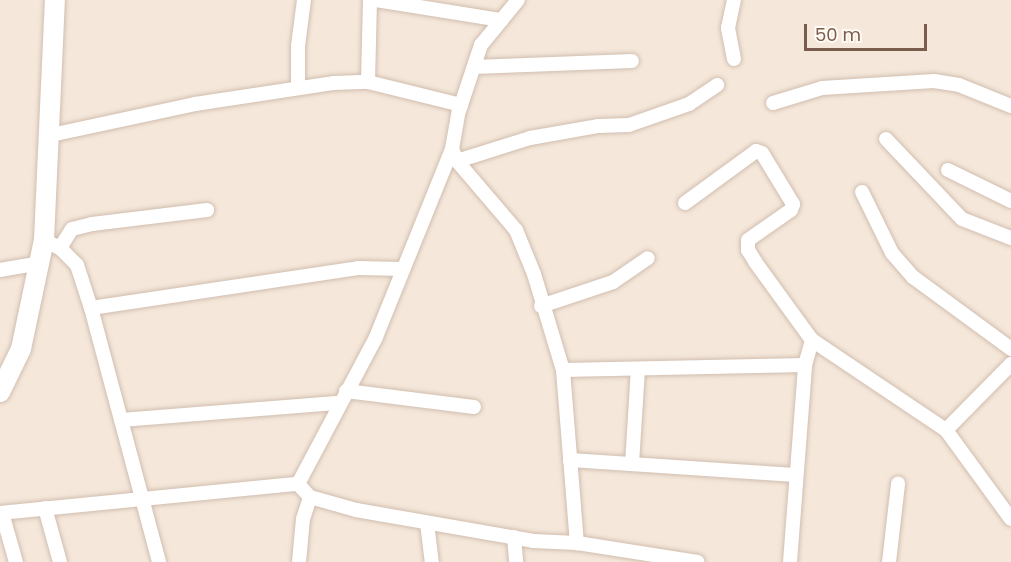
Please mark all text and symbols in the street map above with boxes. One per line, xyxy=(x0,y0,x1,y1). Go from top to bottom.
scale bar xyxy=(807,12,930,50)
text: 50 m xyxy=(815,22,861,47)

